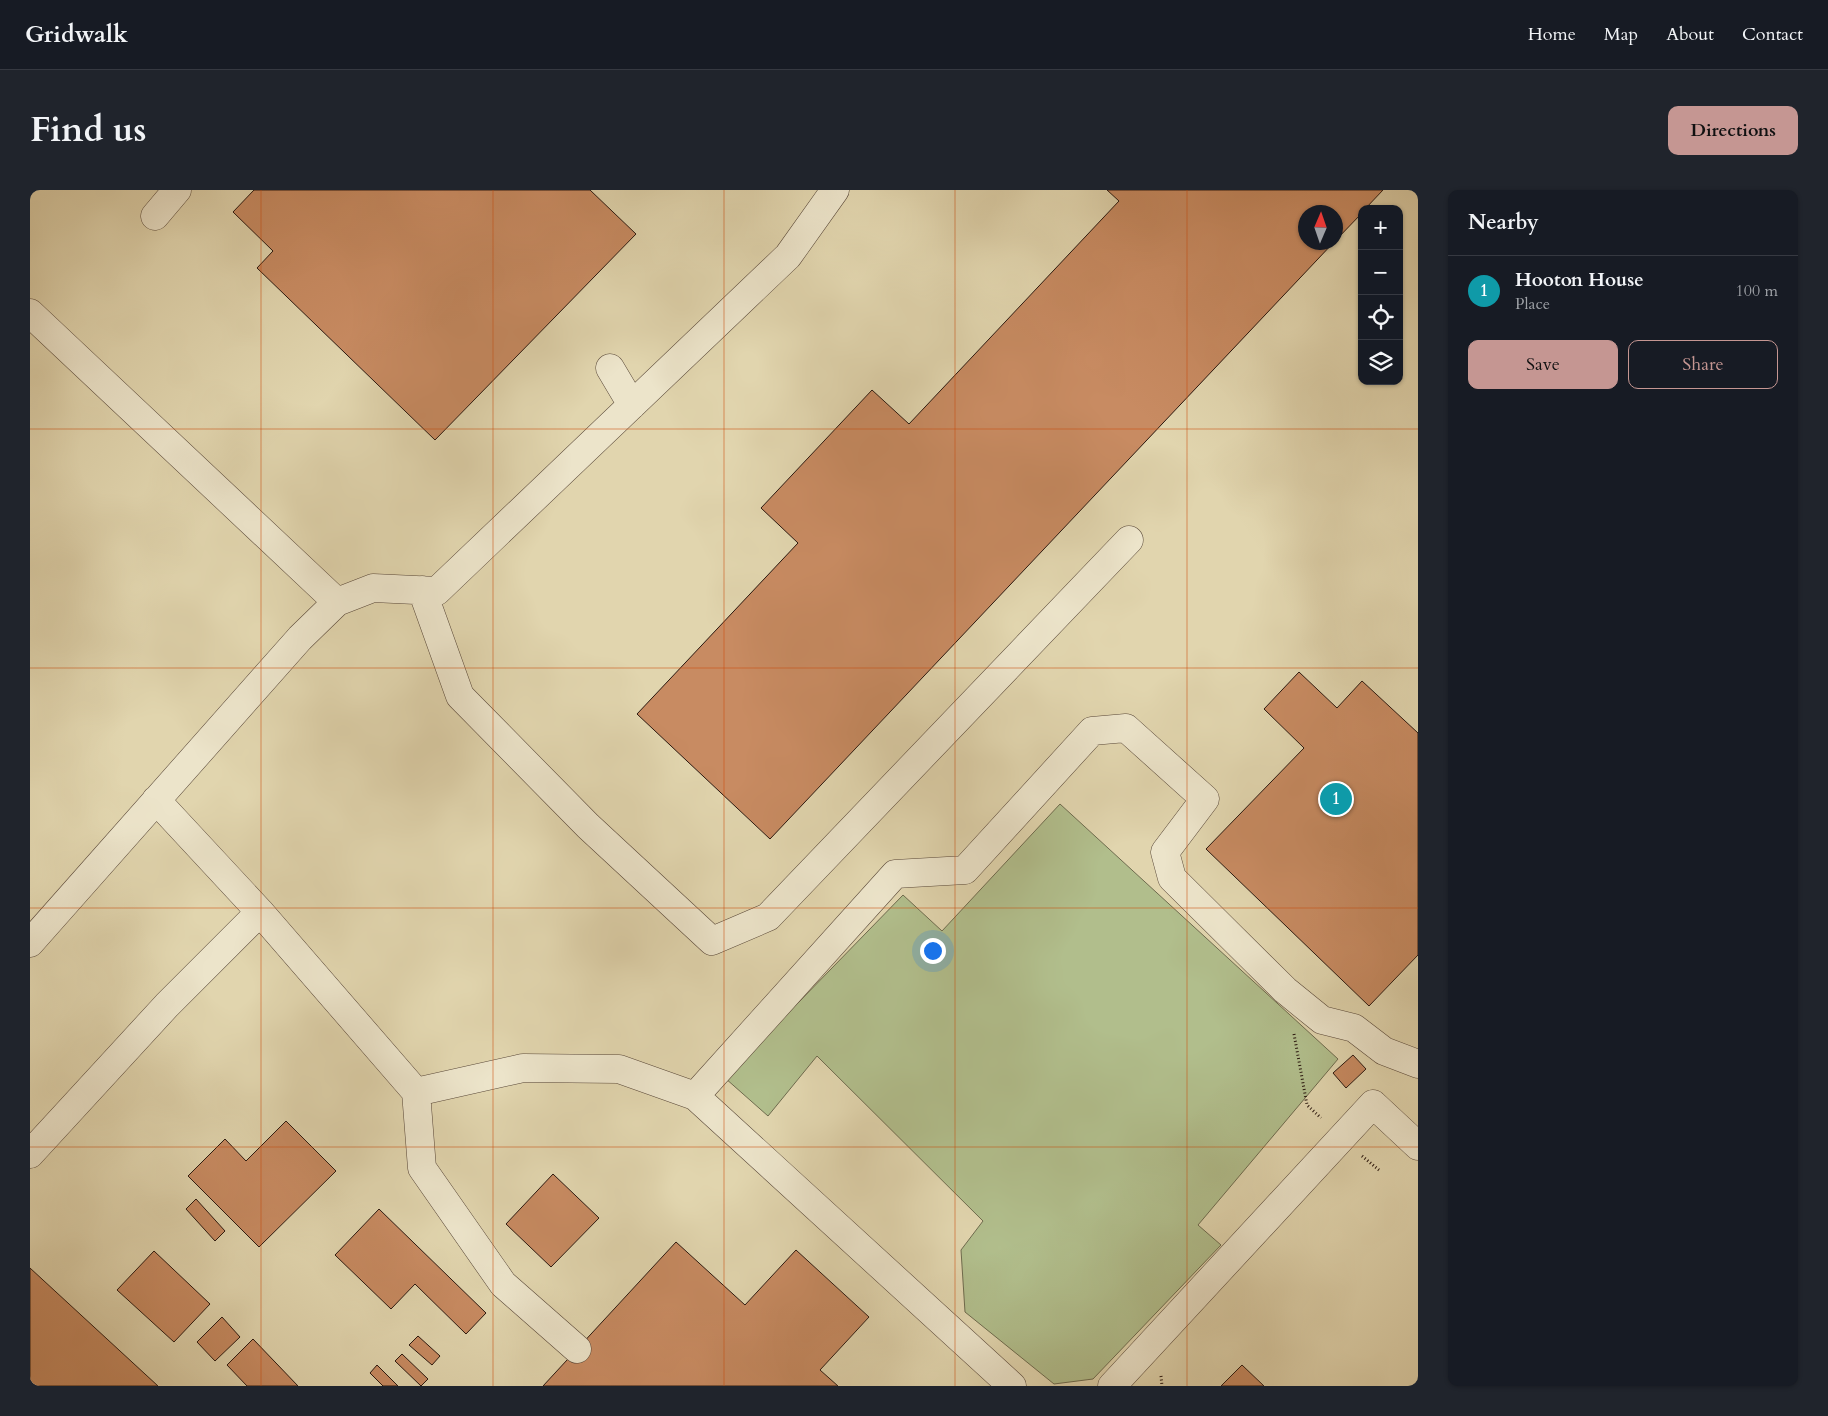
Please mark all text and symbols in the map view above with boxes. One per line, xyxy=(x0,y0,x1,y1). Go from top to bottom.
text: Gridwalk xyxy=(25,18,128,51)
text: Home xyxy=(1528,22,1576,47)
text: Map xyxy=(1604,22,1638,47)
text: About xyxy=(1666,22,1714,47)
text: Contact xyxy=(1742,22,1803,47)
text: Find us xyxy=(30,106,146,154)
button: Directions xyxy=(1668,106,1798,155)
north arrow xyxy=(1298,205,1343,250)
map controls xyxy=(1358,205,1403,385)
button: + xyxy=(1358,205,1403,250)
text: Nearby xyxy=(1468,208,1539,237)
button: − xyxy=(1358,250,1403,295)
text: Hooton House xyxy=(1515,267,1644,293)
text: 1 xyxy=(1480,280,1488,302)
text: 100 m xyxy=(1736,280,1778,302)
text: Place xyxy=(1515,293,1550,315)
button: locate xyxy=(1358,295,1403,340)
button: layers xyxy=(1358,340,1403,385)
button: Save xyxy=(1468,340,1618,389)
button: Share xyxy=(1628,340,1778,389)
pin: 1 xyxy=(1320,780,1352,818)
your location xyxy=(920,938,946,964)

